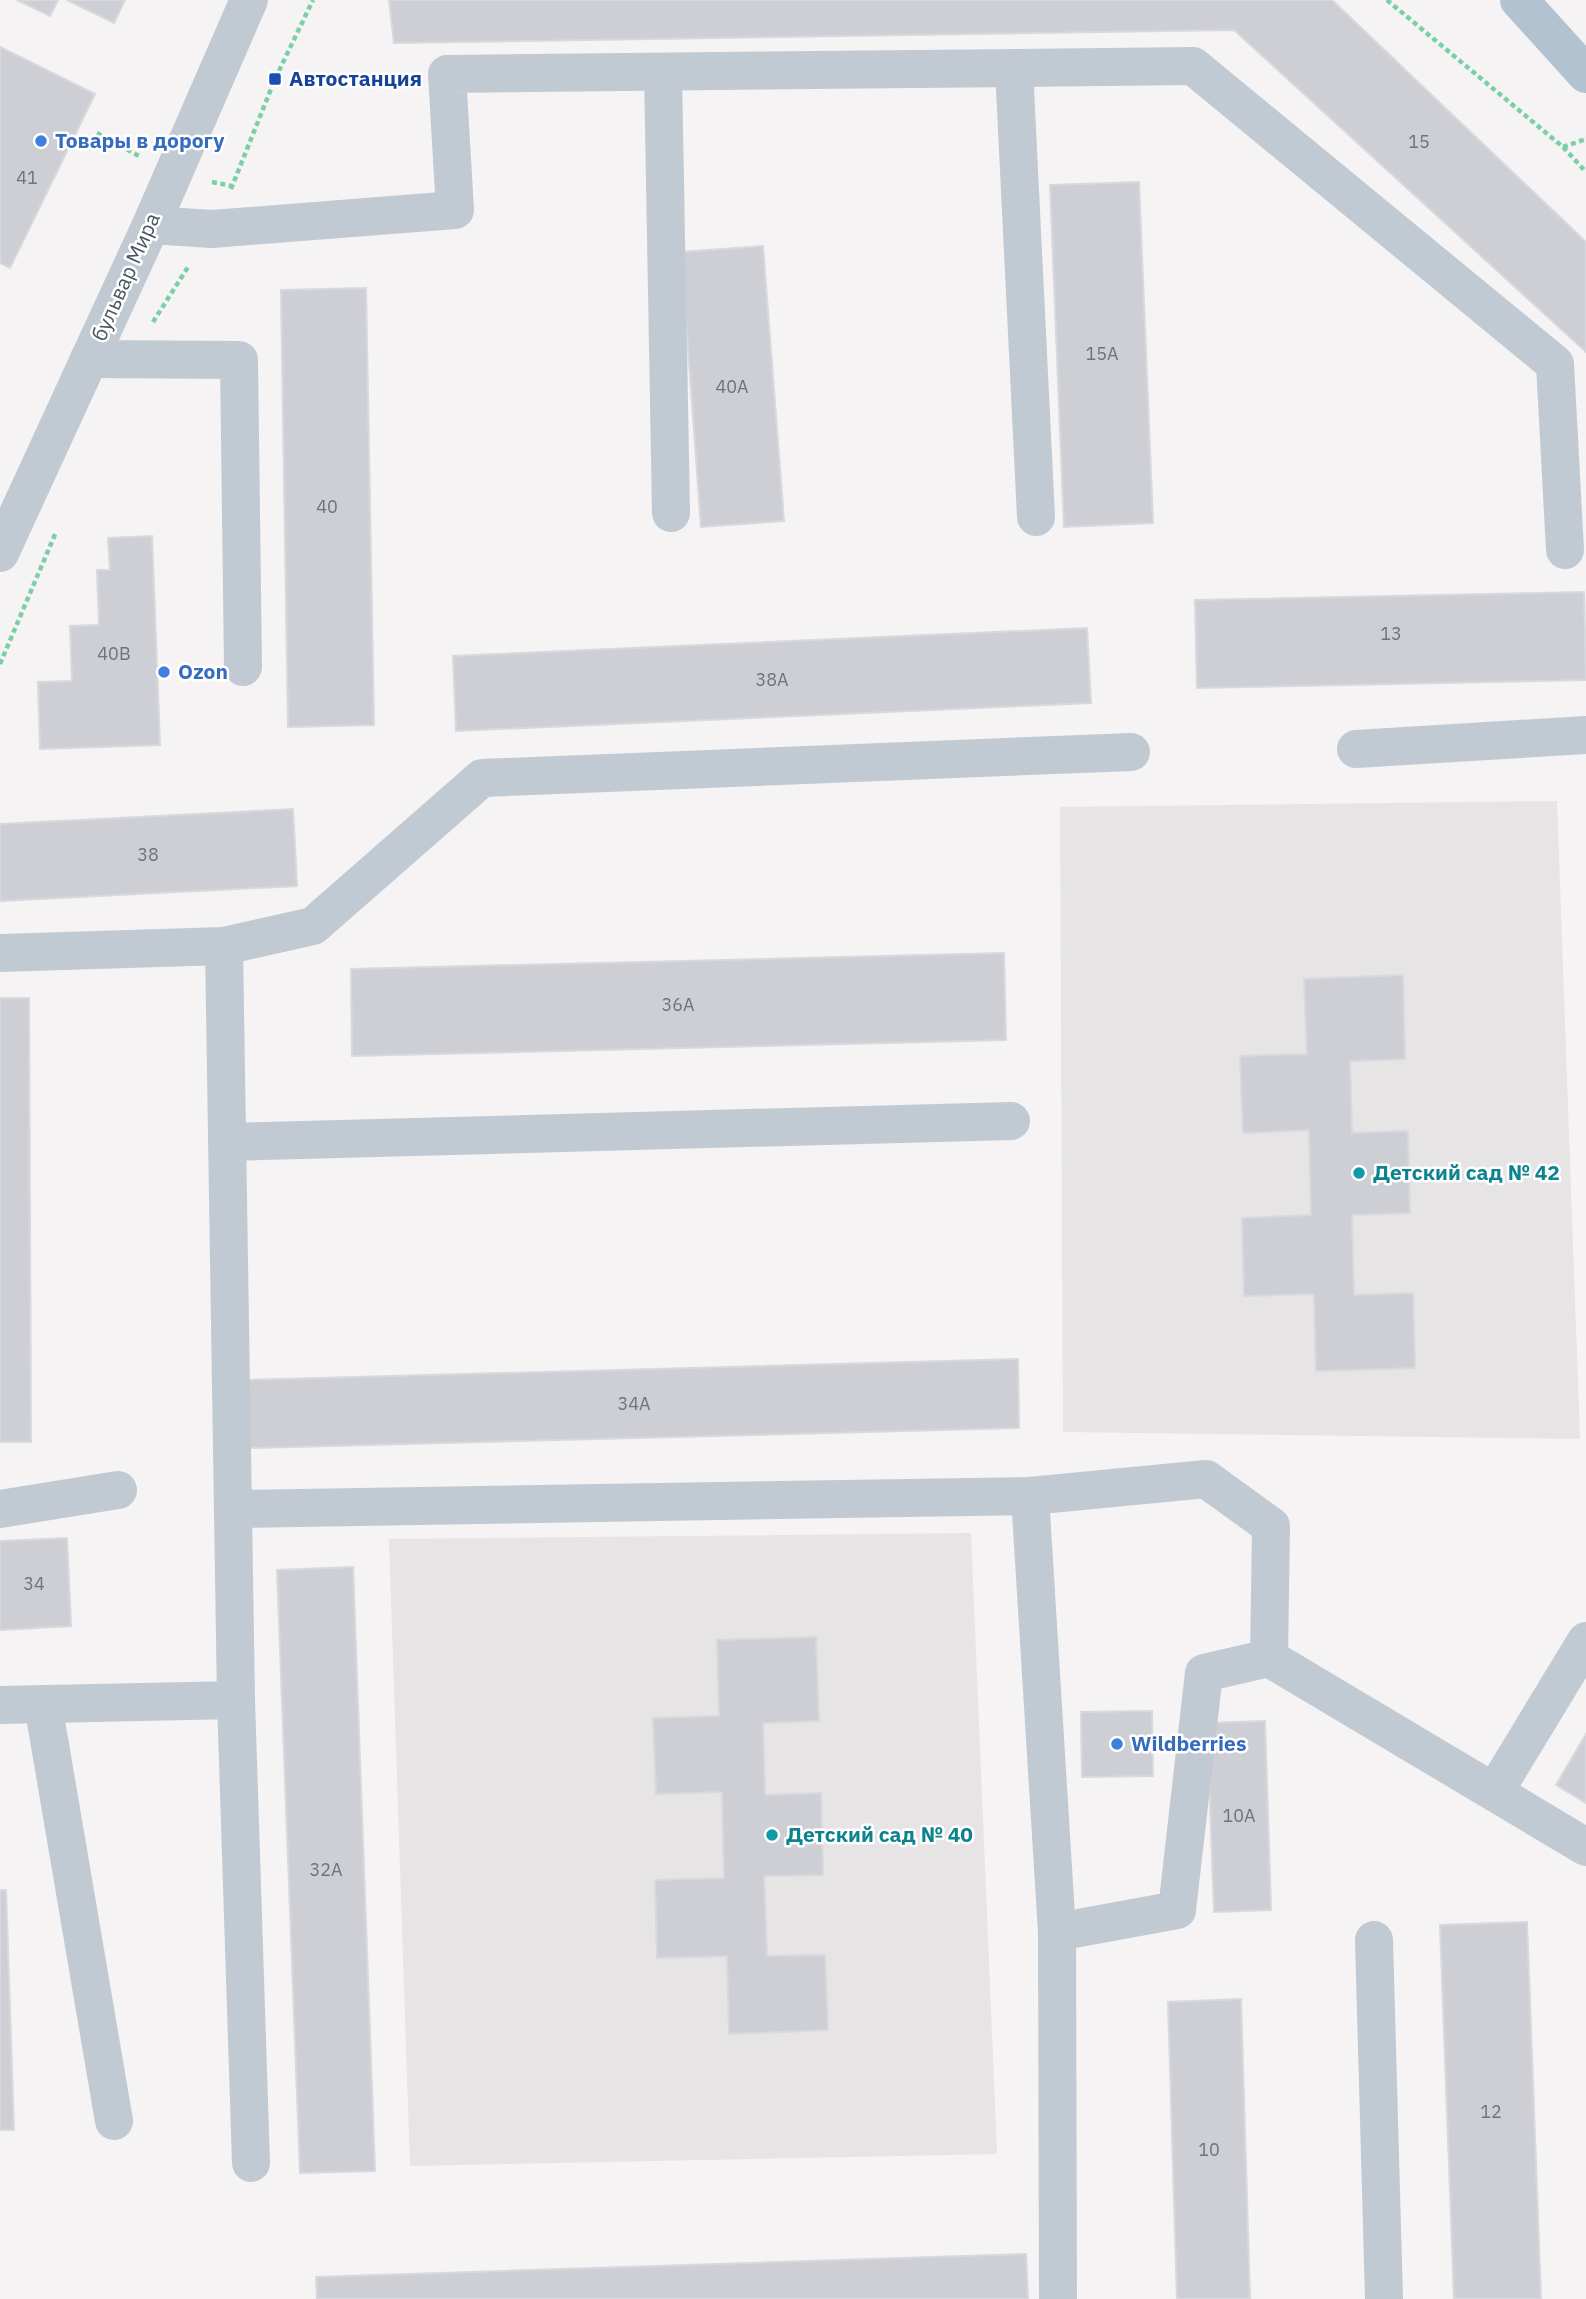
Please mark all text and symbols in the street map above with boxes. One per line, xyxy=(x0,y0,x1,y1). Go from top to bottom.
place label: Автостанция xyxy=(289,64,422,92)
marker: Автостанция xyxy=(267,71,283,87)
place label: Товары в дорогу xyxy=(55,126,225,154)
house number: 15 xyxy=(1408,130,1430,153)
marker: Товары в дорогу xyxy=(33,133,49,149)
house number: 41 xyxy=(16,166,38,189)
street label: бульвар Мира xyxy=(84,208,166,345)
house number: 15А xyxy=(1085,342,1119,365)
house number: 40А xyxy=(715,375,749,398)
house number: 40 xyxy=(316,495,338,518)
house number: 13 xyxy=(1380,622,1402,645)
house number: 40В xyxy=(97,642,131,665)
place label: Ozon xyxy=(178,657,228,685)
marker: Ozon xyxy=(156,664,172,680)
house number: 38А xyxy=(755,668,789,691)
house number: 38 xyxy=(137,843,159,866)
house number: 36А xyxy=(661,993,695,1016)
place label: Детский сад № 42 xyxy=(1373,1158,1560,1186)
marker: Детский сад № 42 xyxy=(1351,1165,1367,1181)
house number: 34А xyxy=(617,1392,651,1415)
house number: 34 xyxy=(23,1572,45,1595)
place label: Wildberries xyxy=(1131,1729,1247,1757)
marker: Wildberries xyxy=(1109,1736,1125,1752)
house number: 10А xyxy=(1222,1804,1256,1827)
place label: Детский сад № 40 xyxy=(786,1820,973,1848)
marker: Детский сад № 40 xyxy=(764,1827,780,1843)
house number: 32А xyxy=(309,1858,343,1881)
house number: 12 xyxy=(1480,2100,1502,2123)
house number: 10 xyxy=(1198,2138,1220,2161)

